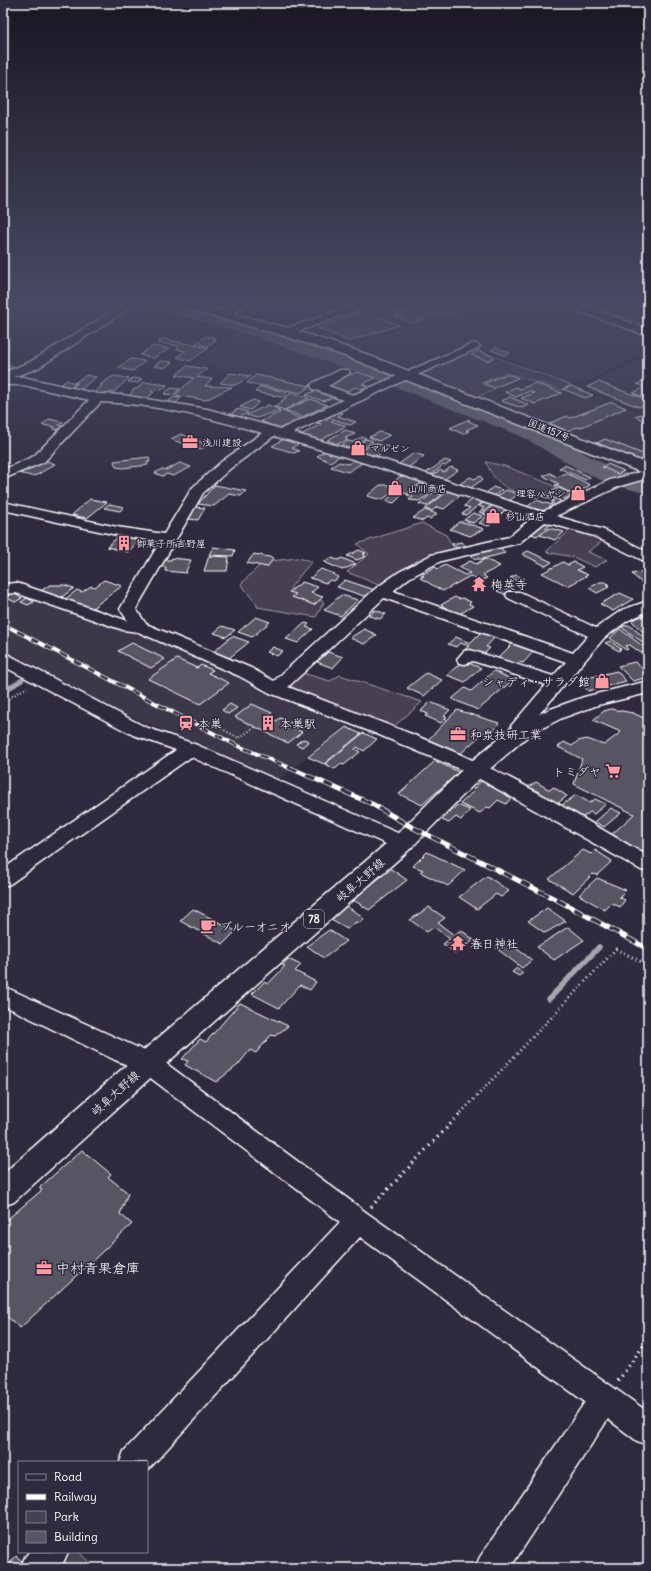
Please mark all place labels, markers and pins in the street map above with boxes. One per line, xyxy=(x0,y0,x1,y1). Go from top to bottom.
office icon: 浅川建設 xyxy=(181,433,199,451)
place label: 浅川建設 xyxy=(202,436,242,449)
shop icon: マルゼン xyxy=(349,439,367,457)
place label: マルゼン xyxy=(370,442,410,455)
shop icon: 山川商店 xyxy=(386,479,404,497)
place label: 山川商店 xyxy=(407,482,447,495)
shop icon: 理容ハヤシ xyxy=(569,484,587,502)
place label: 理容ハヤシ xyxy=(516,487,566,500)
shop icon: 杉山酒店 xyxy=(484,507,502,525)
place label: 杉山酒店 xyxy=(505,510,545,523)
building icon: 御菓子所吉野屋 xyxy=(115,534,133,552)
place label: 御菓子所吉野屋 xyxy=(136,537,206,550)
temple icon: 梅英寺 xyxy=(470,575,488,593)
place label: 梅英寺 xyxy=(491,577,527,592)
shop icon: シャディ・サラダ館 xyxy=(593,672,611,690)
place label: シャディ・サラダ館 xyxy=(482,674,590,689)
station icon: 本巣 xyxy=(177,714,195,732)
building icon: 本巣駅 xyxy=(259,714,277,732)
place label: 本巣 xyxy=(198,716,222,731)
place label: 本巣駅 xyxy=(280,716,316,731)
office icon: 和泉技研工業 xyxy=(449,725,467,743)
place label: 和泉技研工業 xyxy=(470,727,542,742)
supermarket icon: トミダヤ xyxy=(604,762,622,780)
place label: トミダヤ xyxy=(553,764,601,779)
cafe icon: ブルーオニオ xyxy=(199,917,217,935)
place label: ブルーオニオ xyxy=(220,919,291,934)
temple icon: 春日神社 xyxy=(449,934,467,952)
place label: 春日神社 xyxy=(470,936,518,951)
office icon: 中村青果倉庫 xyxy=(35,1259,53,1277)
place label: 中村青果倉庫 xyxy=(56,1259,140,1277)

